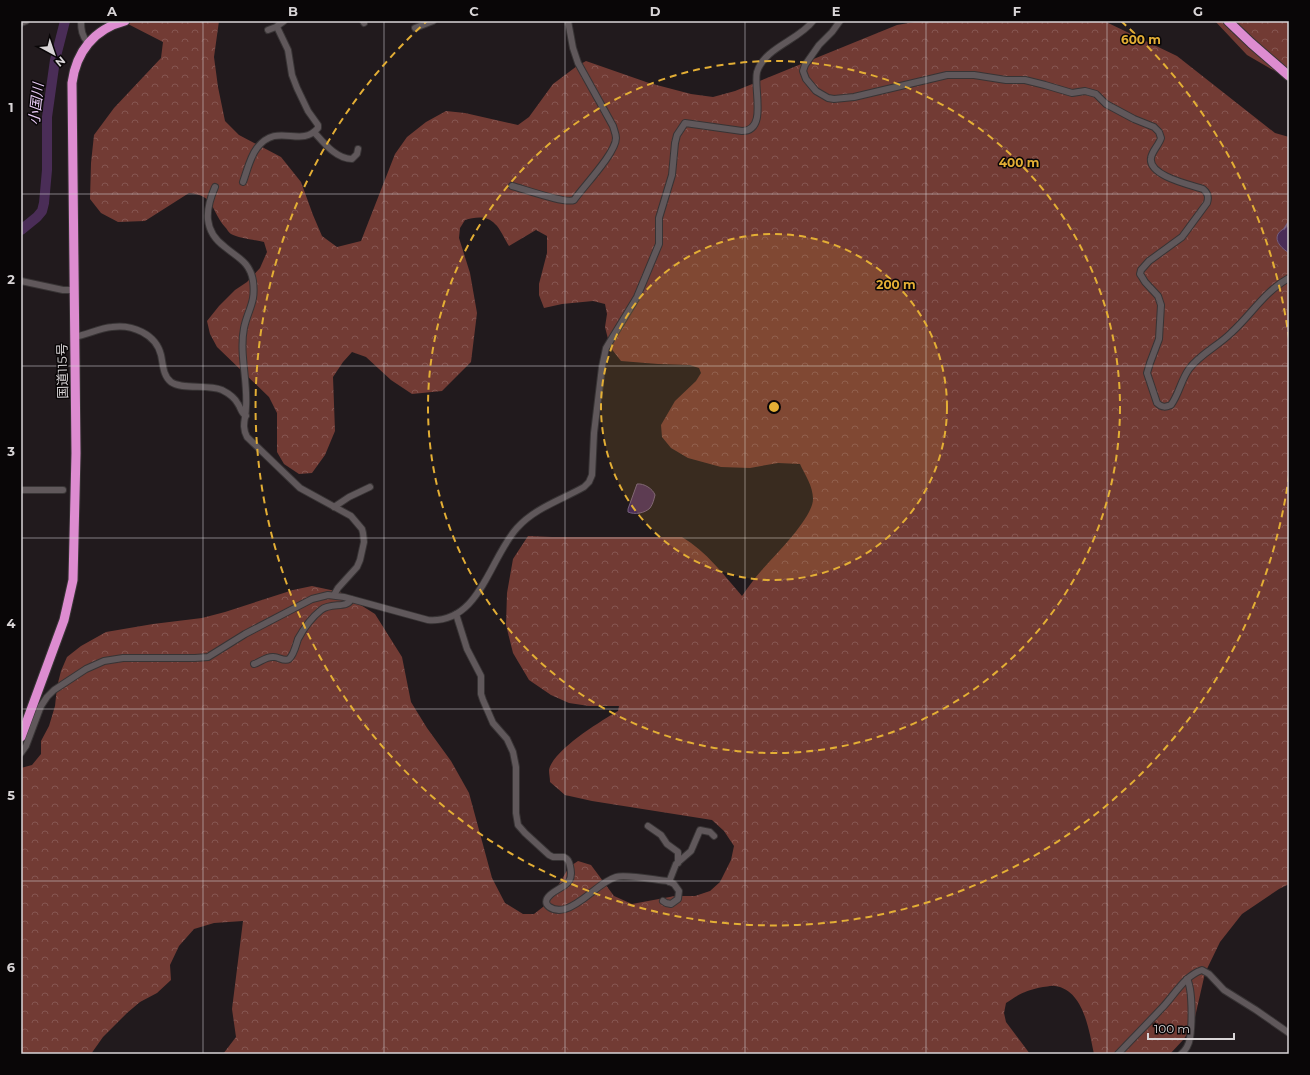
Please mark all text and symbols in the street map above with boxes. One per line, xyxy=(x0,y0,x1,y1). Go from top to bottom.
text: A xyxy=(106,3,118,19)
text: B xyxy=(288,3,298,19)
text: C xyxy=(469,3,479,19)
text: D xyxy=(650,3,661,19)
text: E xyxy=(832,3,841,19)
text: F xyxy=(1013,3,1021,19)
text: G xyxy=(1193,3,1203,19)
text: 600 m xyxy=(1121,32,1161,47)
north arrow xyxy=(34,34,74,74)
text: N xyxy=(53,53,68,70)
water label: 小国川 xyxy=(25,80,47,126)
text: 1 xyxy=(8,99,14,115)
text: 400 m xyxy=(999,155,1039,170)
text: 2 xyxy=(7,271,15,287)
text: 200 m xyxy=(876,277,916,292)
street label: 国道115号 xyxy=(54,343,70,399)
centre of rings xyxy=(767,400,781,414)
text: 3 xyxy=(6,443,15,459)
text: 4 xyxy=(7,615,16,631)
text: 5 xyxy=(7,787,15,803)
text: 6 xyxy=(7,959,16,975)
scale bar xyxy=(1148,1015,1234,1041)
text: 100 m xyxy=(1154,1021,1190,1036)

